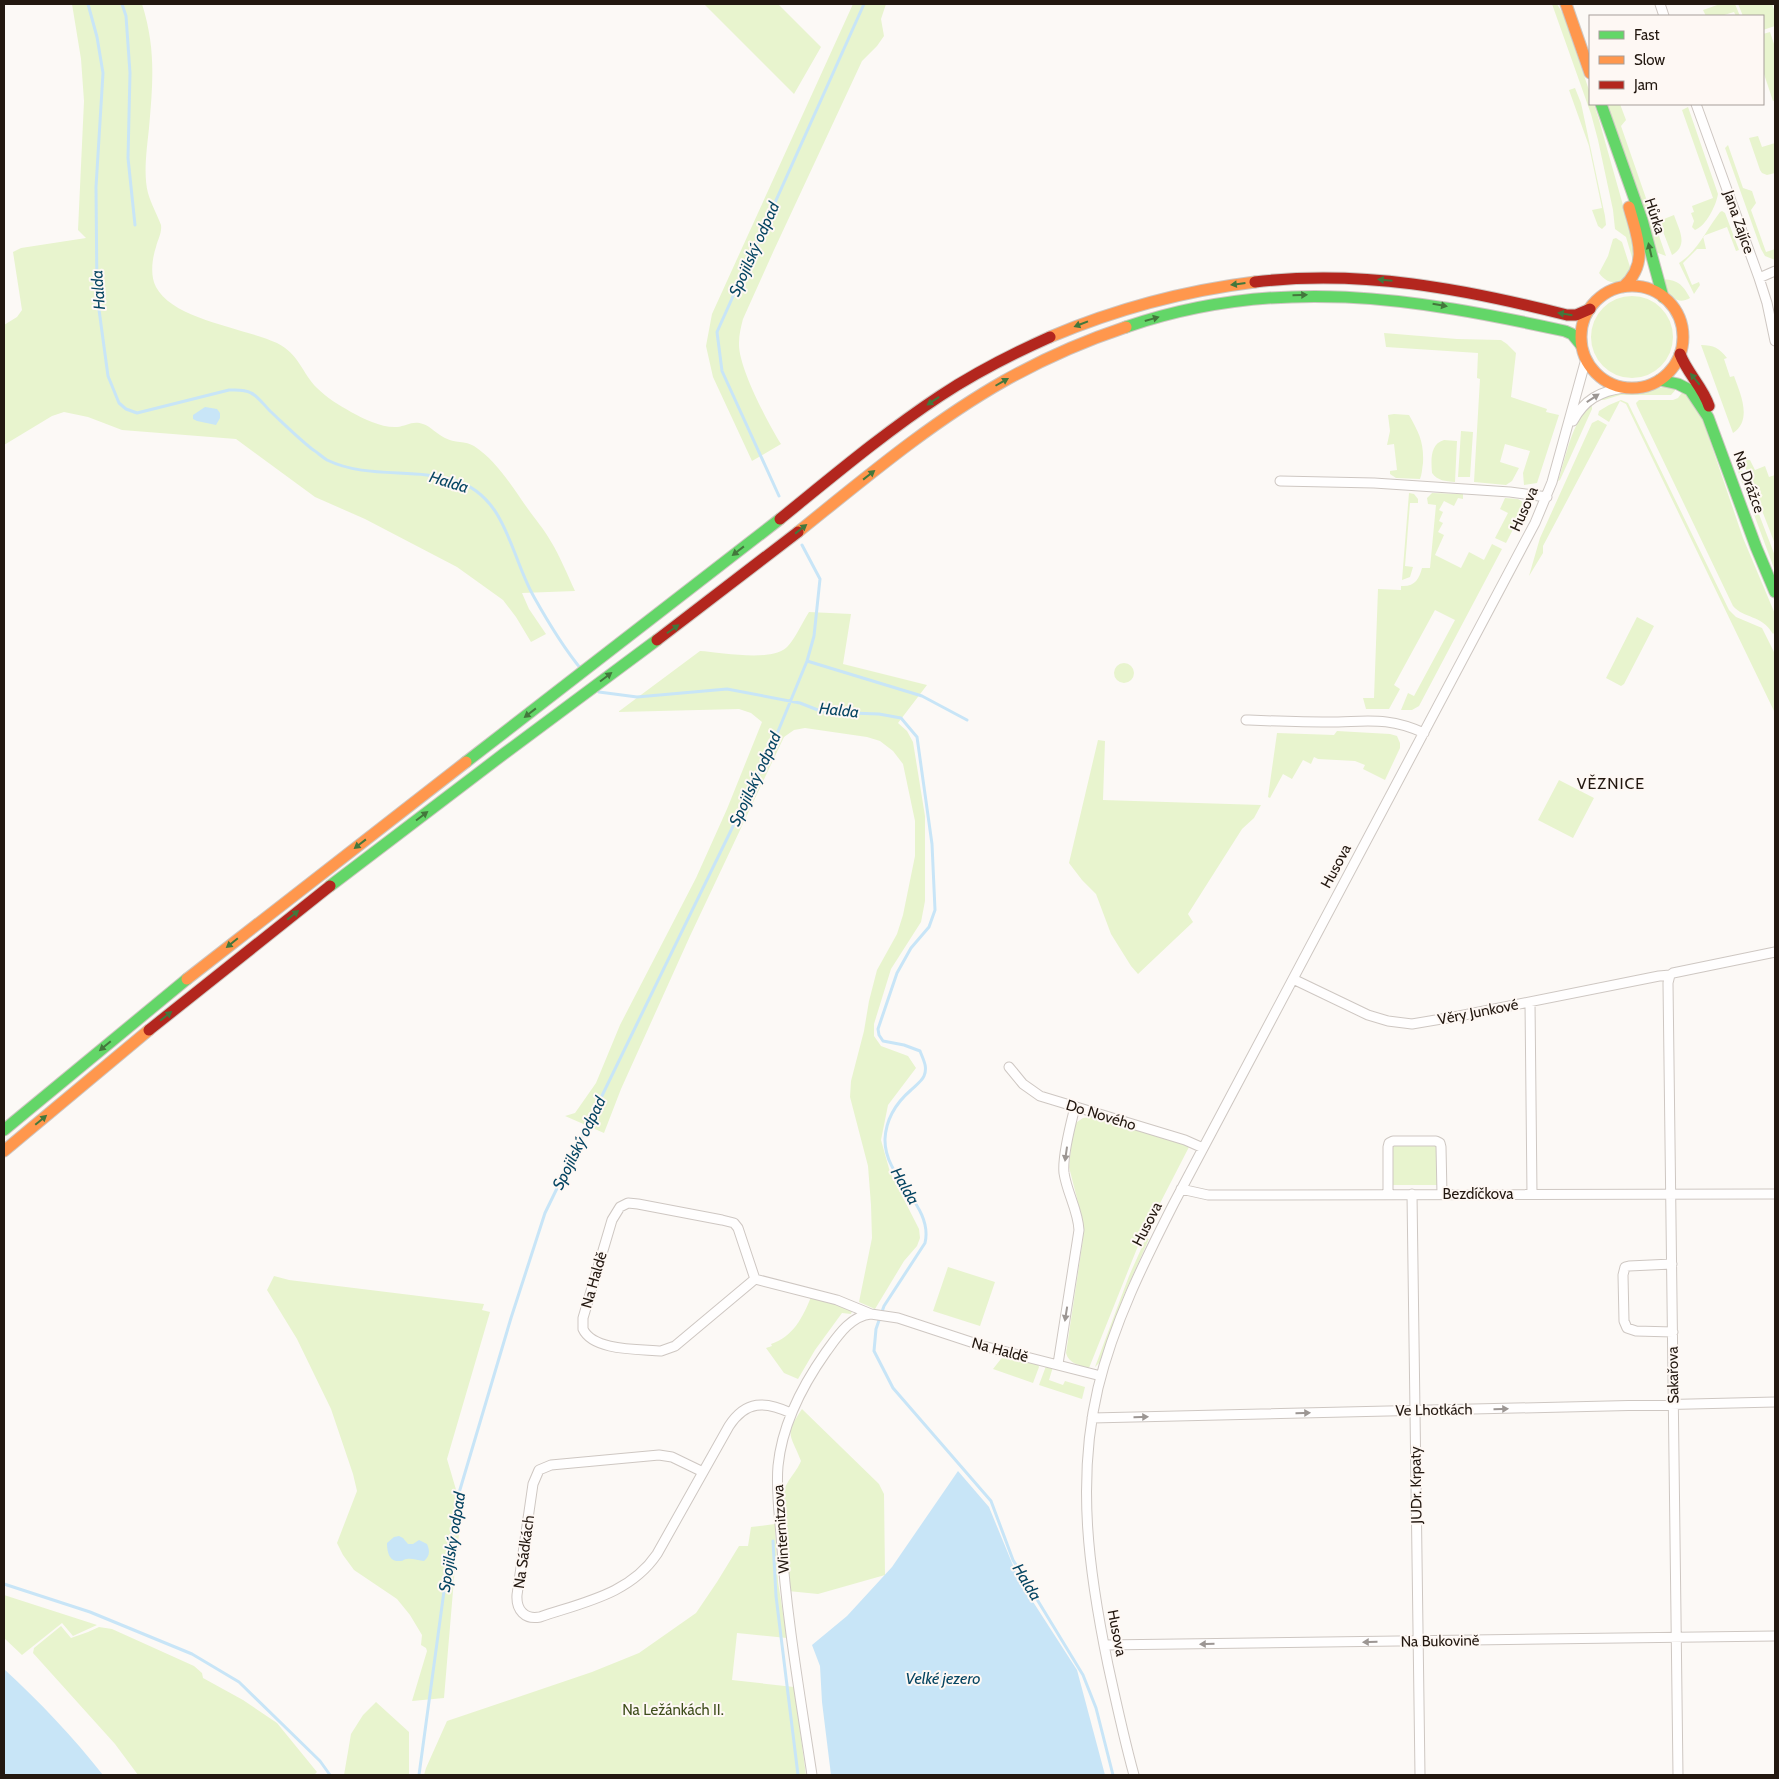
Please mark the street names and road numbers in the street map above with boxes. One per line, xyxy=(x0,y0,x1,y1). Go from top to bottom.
street label: Jana Zajíce xyxy=(1719,187,1758,256)
street label: Hůrka xyxy=(1641,196,1670,237)
street label: Na Drážce xyxy=(1729,448,1769,516)
street label: Husova xyxy=(1506,483,1542,534)
street label: Husova xyxy=(1317,840,1355,891)
street label: Věry Junkové xyxy=(1436,995,1520,1029)
street label: Do Nového xyxy=(1064,1096,1138,1134)
street label: Bezdíčkova xyxy=(1443,1185,1514,1203)
street label: Husova xyxy=(1128,1198,1166,1249)
street label: Na Haldě xyxy=(577,1249,611,1310)
street label: Na Haldě xyxy=(970,1334,1031,1366)
street label: Sakařova xyxy=(1663,1345,1682,1404)
street label: Ve Lhotkách xyxy=(1395,1400,1473,1420)
street label: JUDr. Krpaty xyxy=(1406,1446,1426,1525)
street label: Winternitzova xyxy=(769,1483,793,1574)
street label: Na Sádkách xyxy=(510,1514,538,1590)
street label: Husova xyxy=(1104,1608,1130,1659)
street label: Na Bukovině xyxy=(1400,1631,1480,1651)

